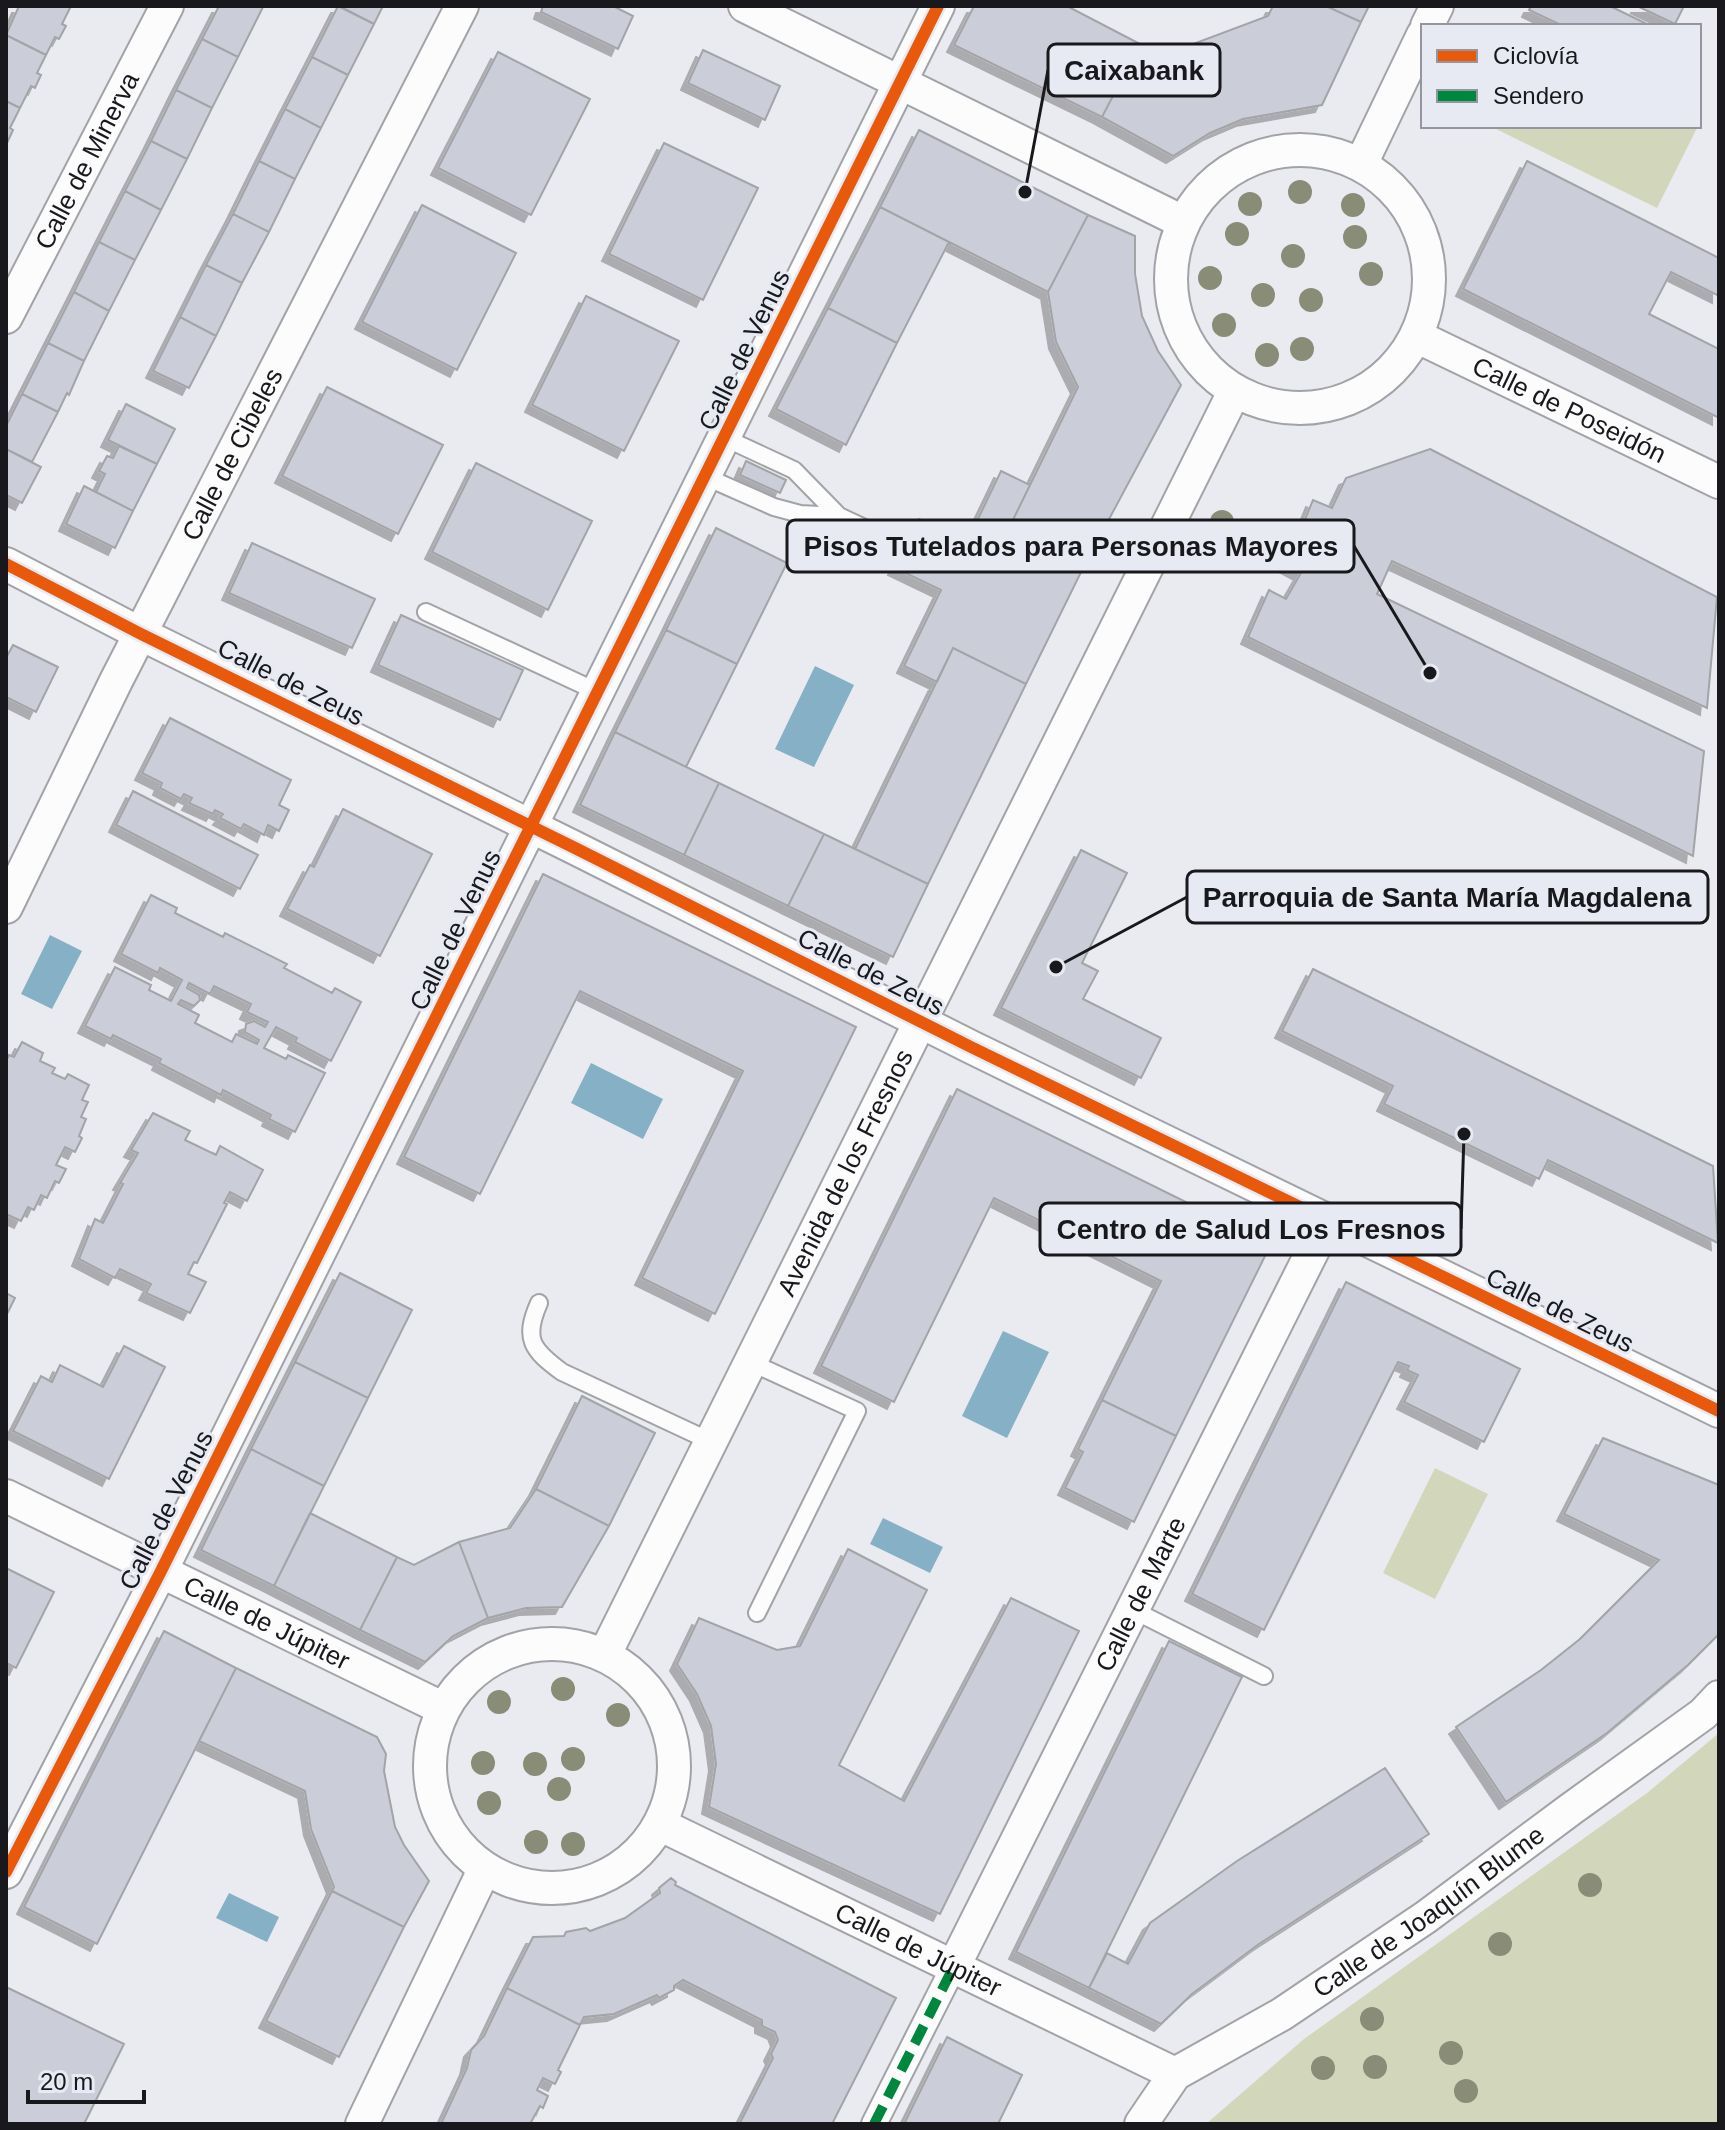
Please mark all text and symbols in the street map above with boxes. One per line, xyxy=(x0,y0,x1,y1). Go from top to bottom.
legend xyxy=(1421,24,1701,128)
text: Ciclovía xyxy=(1493,42,1579,69)
callout: Caixabank xyxy=(1048,44,1220,96)
text: Caixabank xyxy=(1064,55,1204,86)
street label: Calle de Minerva xyxy=(29,67,145,254)
text: Sendero xyxy=(1493,82,1584,109)
street label: Calle de Venus xyxy=(692,265,796,435)
street label: Calle de Poseidón xyxy=(1468,351,1671,469)
street label: Calle de Cibeles xyxy=(176,363,289,546)
callout: Pisos Tutelados para Personas Mayores xyxy=(787,520,1354,572)
text: Pisos Tutelados para Personas Mayores xyxy=(804,531,1338,562)
street label: Calle de Zeus xyxy=(213,632,369,732)
street label: Calle de Venus xyxy=(403,845,507,1015)
callout: Parroquia de Santa María Magdalena xyxy=(1187,871,1708,923)
text: Parroquia de Santa María Magdalena xyxy=(1203,882,1692,913)
street label: Calle de Zeus xyxy=(793,922,949,1022)
street label: Avenida de los Fresnos xyxy=(771,1044,919,1301)
callout: Centro de Salud Los Fresnos xyxy=(1040,1203,1461,1255)
text: Centro de Salud Los Fresnos xyxy=(1057,1214,1445,1245)
street label: Calle de Zeus xyxy=(1481,1261,1639,1359)
street label: Calle de Venus xyxy=(113,1425,219,1595)
street label: Calle de Marte xyxy=(1089,1512,1192,1676)
street label: Calle de Júpiter xyxy=(179,1570,355,1676)
street label: Calle de Joaquín Blume xyxy=(1307,1819,1550,2004)
street label: Calle de Júpiter xyxy=(831,1897,1007,2003)
scale bar xyxy=(28,2054,144,2104)
text: 20 m xyxy=(40,2068,93,2095)

